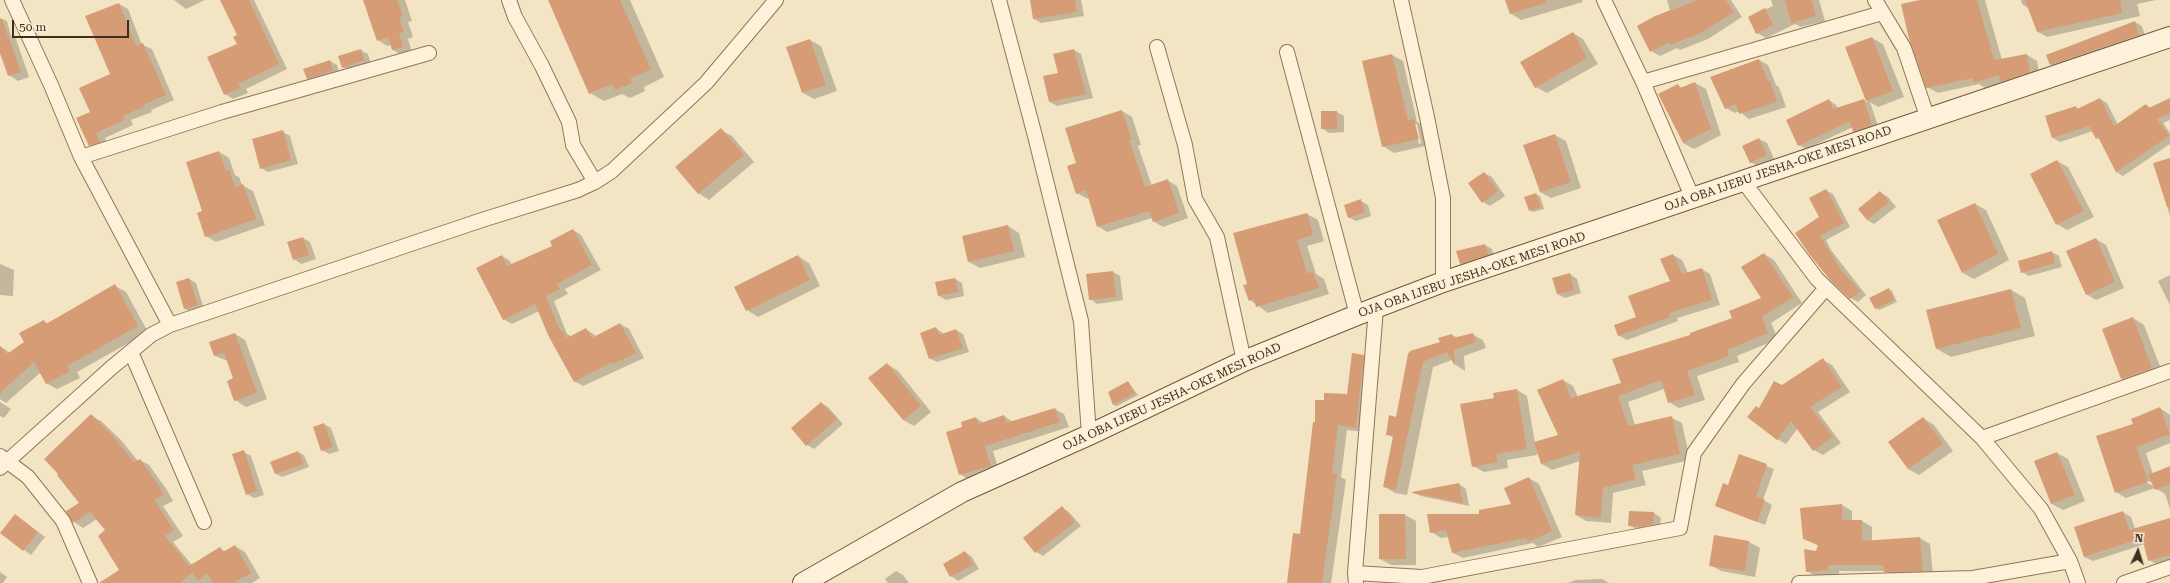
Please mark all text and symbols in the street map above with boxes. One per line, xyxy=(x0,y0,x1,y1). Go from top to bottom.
scale bar xyxy=(14,12,131,38)
text: 50 m xyxy=(19,20,46,34)
street label: OJA OBA IJEBU JESHA-OKE MESI ROAD xyxy=(1662,123,1894,215)
street label: OJA OBA IJEBU JESHA-OKE MESI ROAD xyxy=(1356,229,1588,321)
street label: OJA OBA IJEBU JESHA-OKE MESI ROAD xyxy=(1060,340,1284,454)
north arrow xyxy=(2118,531,2158,571)
text: N xyxy=(2134,532,2144,545)

